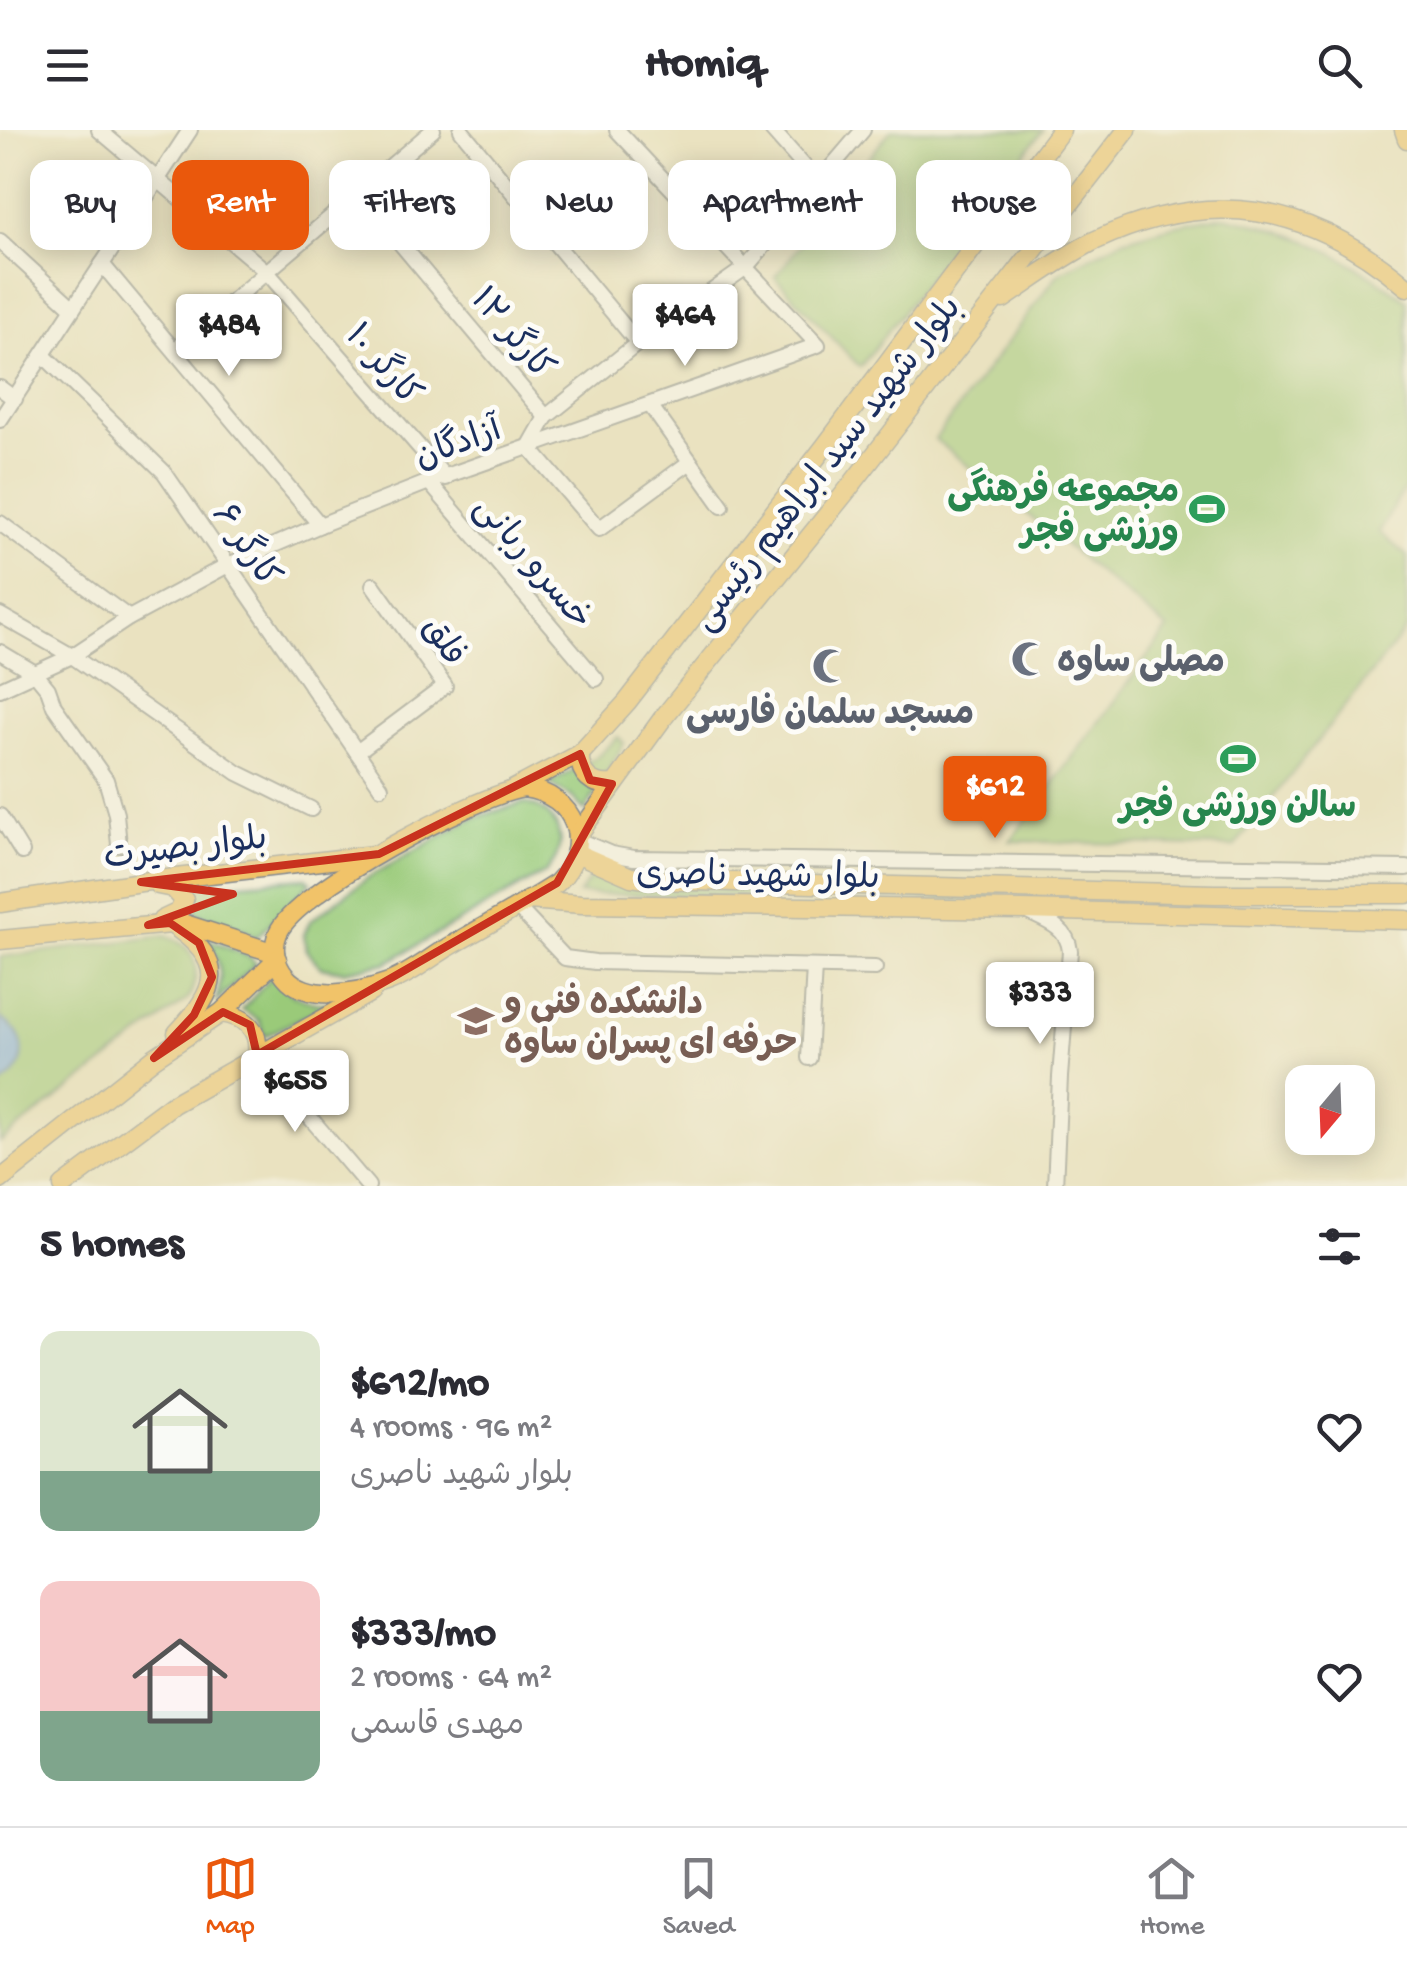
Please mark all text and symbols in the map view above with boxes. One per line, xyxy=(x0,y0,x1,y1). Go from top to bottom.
icon: menu xyxy=(40,38,95,93)
icon: search xyxy=(1312,38,1367,93)
text: Homiq xyxy=(645,39,762,92)
chip: Buy xyxy=(30,160,152,250)
chip: Rent xyxy=(172,160,309,250)
chip: Filters xyxy=(329,160,490,250)
chip: New xyxy=(510,160,648,250)
chip: Apartment xyxy=(668,160,896,250)
chip: House xyxy=(916,160,1071,250)
street label: کارگر ۱۲ xyxy=(460,278,564,390)
pin: $464 xyxy=(626,284,744,369)
street label: بلوار شهید سید ابراهیم رئیسی xyxy=(686,290,973,641)
pin: $484 xyxy=(170,294,288,379)
text: $464 xyxy=(655,297,715,335)
text: $484 xyxy=(198,307,260,345)
street label: کارگر ۱۰ xyxy=(334,314,431,416)
street label: آزادگان xyxy=(408,406,509,481)
place label: مجموعه فرهنگی ورزشی فجر xyxy=(947,467,1179,555)
street label: خسرو ربانی xyxy=(463,489,599,640)
sports icon: مجموعه فرهنگی ورزشی فجر xyxy=(1188,490,1226,528)
street label: کارگر ۶ xyxy=(201,495,290,597)
street label: فلق xyxy=(411,611,472,675)
mosque icon: مصلی ساوه xyxy=(1010,640,1048,678)
place label: مصلی ساوه xyxy=(1057,644,1225,685)
mosque icon: مسجد سلمان فارسی xyxy=(811,647,849,685)
place label: مسجد سلمان فارسی xyxy=(686,692,974,737)
sports icon: سالن ورزشی فجر xyxy=(1219,740,1257,778)
pin: $612 xyxy=(936,756,1054,841)
text: $612 xyxy=(965,769,1025,807)
place label: سالن ورزشی فجر xyxy=(1117,785,1356,830)
street label: بلوار بصیرت xyxy=(102,820,270,881)
street label: بلوار شهید ناصری xyxy=(636,856,880,901)
pin: $333 xyxy=(981,962,1099,1047)
text: $333 xyxy=(1008,975,1072,1013)
place label: دانشکده فنی و حرفه ای پسران ساوه xyxy=(501,982,797,1067)
school or university icon: دانشکده فنی و حرفه ای پسران ساوه xyxy=(457,1002,495,1040)
pin: $655 xyxy=(236,1050,354,1135)
text: $655 xyxy=(263,1063,327,1101)
north arrow xyxy=(1285,1065,1375,1155)
map controls xyxy=(1285,1065,1375,1155)
icon: filters xyxy=(1312,1219,1367,1274)
text: 5 homes xyxy=(40,1222,183,1271)
text: $612/mo xyxy=(350,1361,489,1410)
icon: home xyxy=(120,1371,240,1491)
icon: heart xyxy=(1312,1404,1367,1459)
text: 4 rooms · 96 m² xyxy=(350,1410,552,1448)
text: بلوار شهید ناصری xyxy=(350,1458,573,1496)
text: $333/mo xyxy=(350,1611,496,1660)
icon: home xyxy=(120,1621,240,1741)
icon: heart xyxy=(1312,1654,1367,1709)
text: 2 rooms · 64 m² xyxy=(350,1660,552,1698)
text: مهدی قاسمی xyxy=(350,1708,524,1746)
tab: Map xyxy=(203,1851,258,1944)
tab: Saved xyxy=(663,1851,734,1944)
tab: Home xyxy=(1140,1851,1204,1944)

